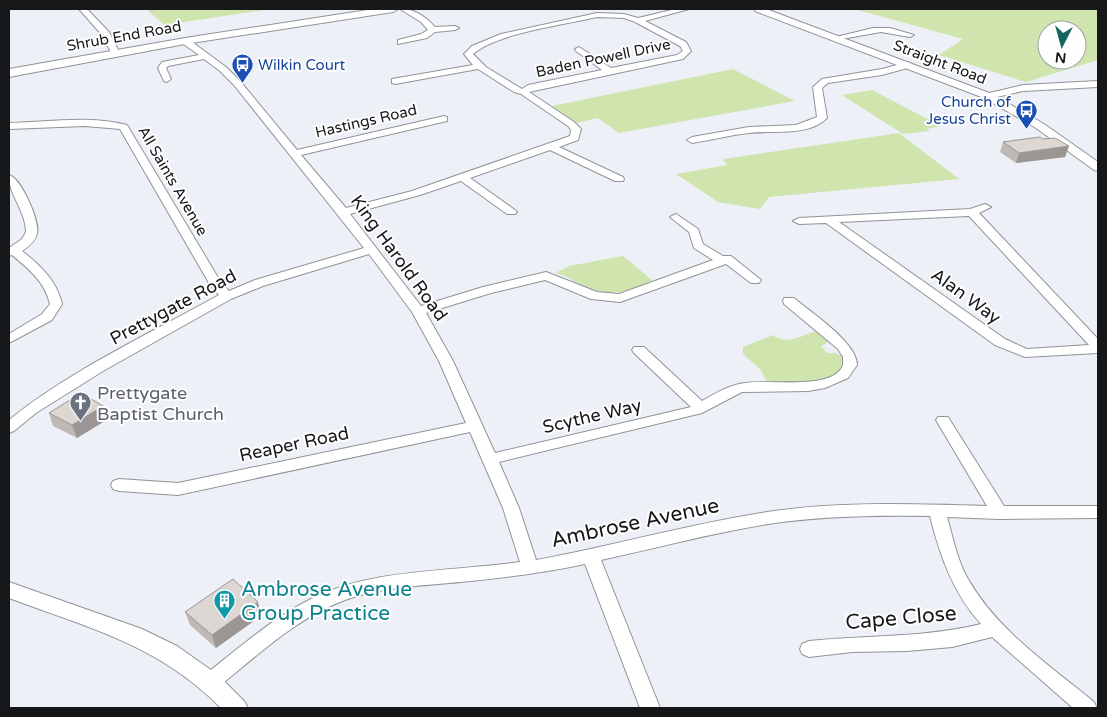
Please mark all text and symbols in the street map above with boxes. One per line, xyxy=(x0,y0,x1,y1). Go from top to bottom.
street label: Shrub End Road xyxy=(65,17,183,55)
north arrow xyxy=(1037,20,1087,70)
street label: Baden Powell Drive xyxy=(534,35,672,81)
street label: Straight Road xyxy=(891,36,989,88)
text: N xyxy=(1054,48,1067,66)
bus stop icon: Wilkin Court xyxy=(230,53,254,84)
place label: Wilkin Court xyxy=(258,56,346,74)
place label: Church of Jesus Christ xyxy=(926,93,1011,128)
bus stop icon: Church of Jesus Christ xyxy=(1015,99,1039,130)
street label: Hastings Road xyxy=(313,101,419,141)
street label: All Saints Avenue xyxy=(134,123,212,239)
street label: King Harold Road xyxy=(346,191,452,325)
street label: Alan Way xyxy=(927,263,1005,329)
street label: Prettygate Road xyxy=(106,264,240,350)
place label: Prettygate Baptist Church xyxy=(97,382,224,425)
church icon: Prettygate Baptist Church xyxy=(69,391,93,422)
street label: Scythe Way xyxy=(541,394,644,438)
street label: Reaper Road xyxy=(237,422,351,466)
street label: Ambrose Avenue xyxy=(549,493,721,553)
place label: Ambrose Avenue Group Practice xyxy=(241,577,412,626)
building icon: Ambrose Avenue Group Practice xyxy=(213,589,237,620)
street label: Cape Close xyxy=(844,601,958,635)

